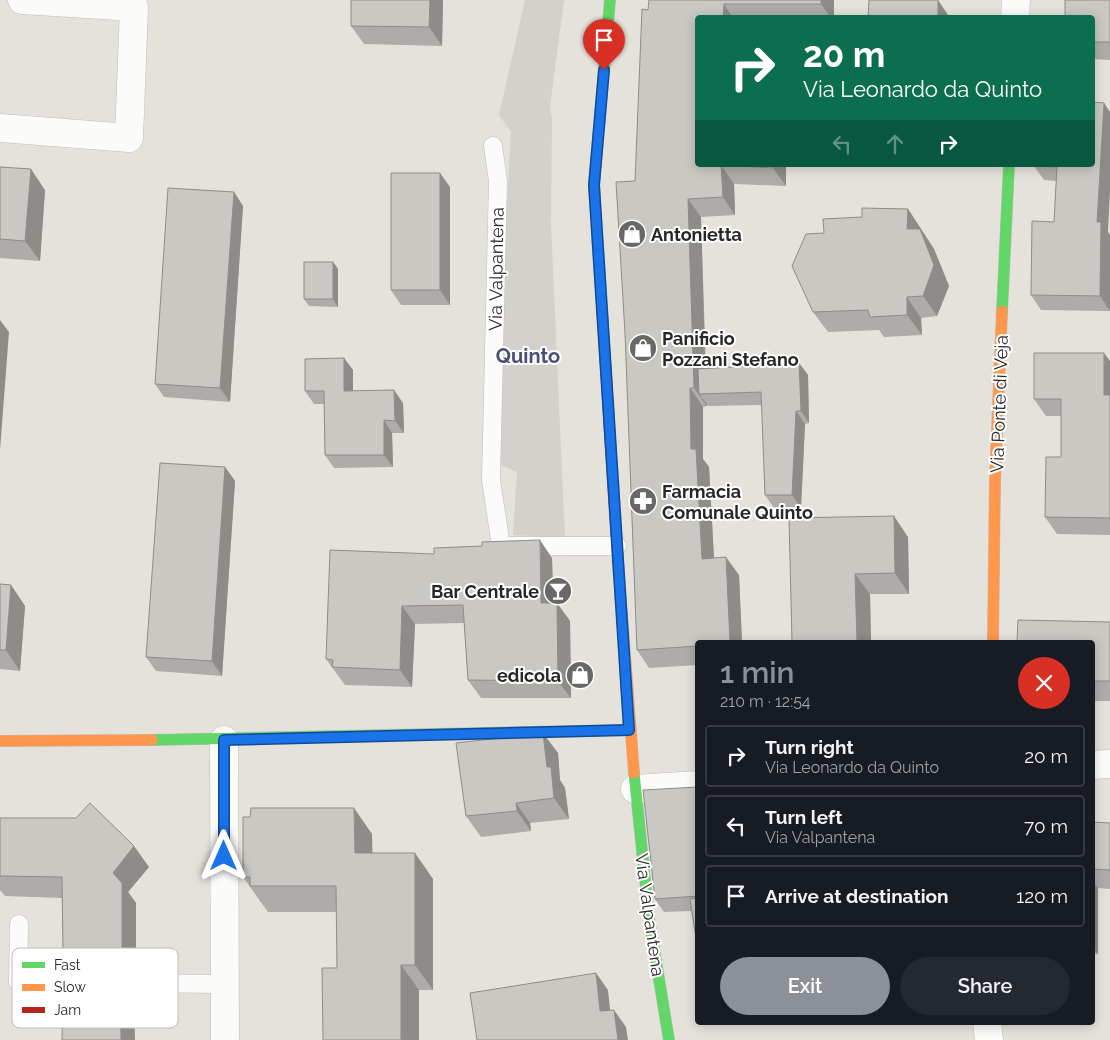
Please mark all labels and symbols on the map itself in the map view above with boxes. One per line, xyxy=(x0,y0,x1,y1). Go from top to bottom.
pin xyxy=(583,19,625,70)
street label: Via Valpantena xyxy=(484,207,508,331)
shop icon: Antonietta xyxy=(617,219,647,249)
place label: Antonietta xyxy=(651,224,742,245)
place label: Panificio Pozzani Stefano xyxy=(662,328,799,370)
shop icon: Panificio Pozzani Stefano xyxy=(628,333,658,363)
street label: Via Ponte di Veja xyxy=(986,335,1012,473)
district label: Quinto xyxy=(496,344,560,368)
place label: Farmacia Comunale Quinto xyxy=(662,481,813,523)
pharmacy icon: Farmacia Comunale Quinto xyxy=(628,486,658,516)
bar icon: Bar Centrale xyxy=(543,576,573,606)
place label: Bar Centrale xyxy=(431,581,539,602)
shop icon: edicola xyxy=(565,660,595,690)
place label: edicola xyxy=(497,665,561,686)
position arrow xyxy=(197,829,249,881)
street label: Via Valpantena xyxy=(631,852,669,978)
legend xyxy=(12,948,178,1028)
text: Fast xyxy=(54,957,81,973)
text: Slow xyxy=(54,979,86,995)
text: Jam xyxy=(54,1002,81,1018)

